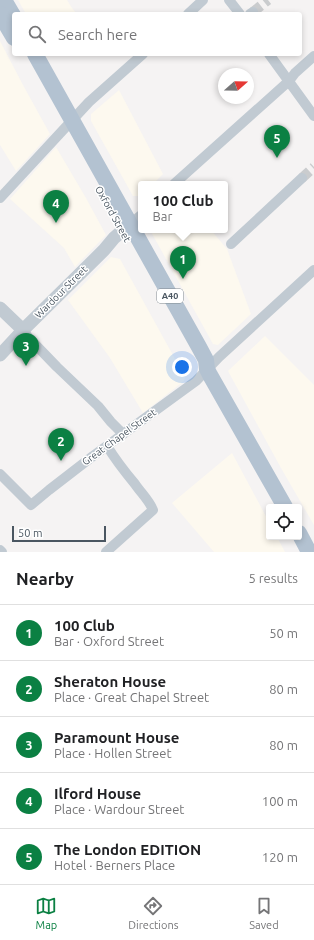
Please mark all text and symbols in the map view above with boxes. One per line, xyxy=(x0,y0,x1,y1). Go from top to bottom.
search box xyxy=(12,12,302,56)
icon: search xyxy=(26,23,48,45)
text: Search here xyxy=(58,26,137,43)
north arrow xyxy=(218,68,254,104)
pin: 5 xyxy=(264,125,290,158)
popup xyxy=(138,181,228,233)
street label: Oxford Street xyxy=(93,184,133,244)
pin: 4 xyxy=(43,190,69,223)
text: 100 Club xyxy=(153,192,213,209)
text: Bar xyxy=(153,209,172,223)
pin: 1 xyxy=(170,246,196,279)
street label: Wardour Street xyxy=(33,264,89,320)
road number: A40 xyxy=(157,289,183,303)
pin: 3 xyxy=(13,333,39,366)
your location xyxy=(172,357,192,377)
street label: Great Chapel Street xyxy=(80,407,158,467)
pin: 2 xyxy=(48,428,74,461)
map controls xyxy=(266,504,302,540)
button: locate xyxy=(266,504,302,540)
scale bar xyxy=(12,524,106,543)
text: 50 m xyxy=(18,527,42,539)
text: Nearby xyxy=(16,569,74,588)
text: 5 results xyxy=(248,571,298,585)
text: 100 Club xyxy=(54,617,115,634)
text: 1 xyxy=(25,626,33,640)
text: 50 m xyxy=(269,626,298,640)
text: Bar · Oxford Street xyxy=(54,634,164,648)
text: Sheraton House xyxy=(54,673,166,690)
text: 2 xyxy=(25,682,33,696)
text: 80 m xyxy=(269,682,298,696)
text: Place · Great Chapel Street xyxy=(54,690,209,704)
text: Paramount House xyxy=(54,729,180,746)
text: 3 xyxy=(25,738,33,752)
text: 80 m xyxy=(269,738,298,752)
text: Place · Hollen Street xyxy=(54,746,172,760)
text: Ilford House xyxy=(54,785,141,802)
text: 4 xyxy=(25,794,33,808)
text: 100 m xyxy=(262,794,298,808)
text: Place · Wardour Street xyxy=(54,802,184,816)
text: The London EDITION xyxy=(54,841,201,858)
text: 5 xyxy=(25,850,33,864)
text: 120 m xyxy=(262,850,298,864)
text: Hotel · Berners Place xyxy=(54,858,175,872)
tab: Map xyxy=(35,895,57,931)
tab: Directions xyxy=(128,895,179,931)
tab: Saved xyxy=(249,895,279,931)

